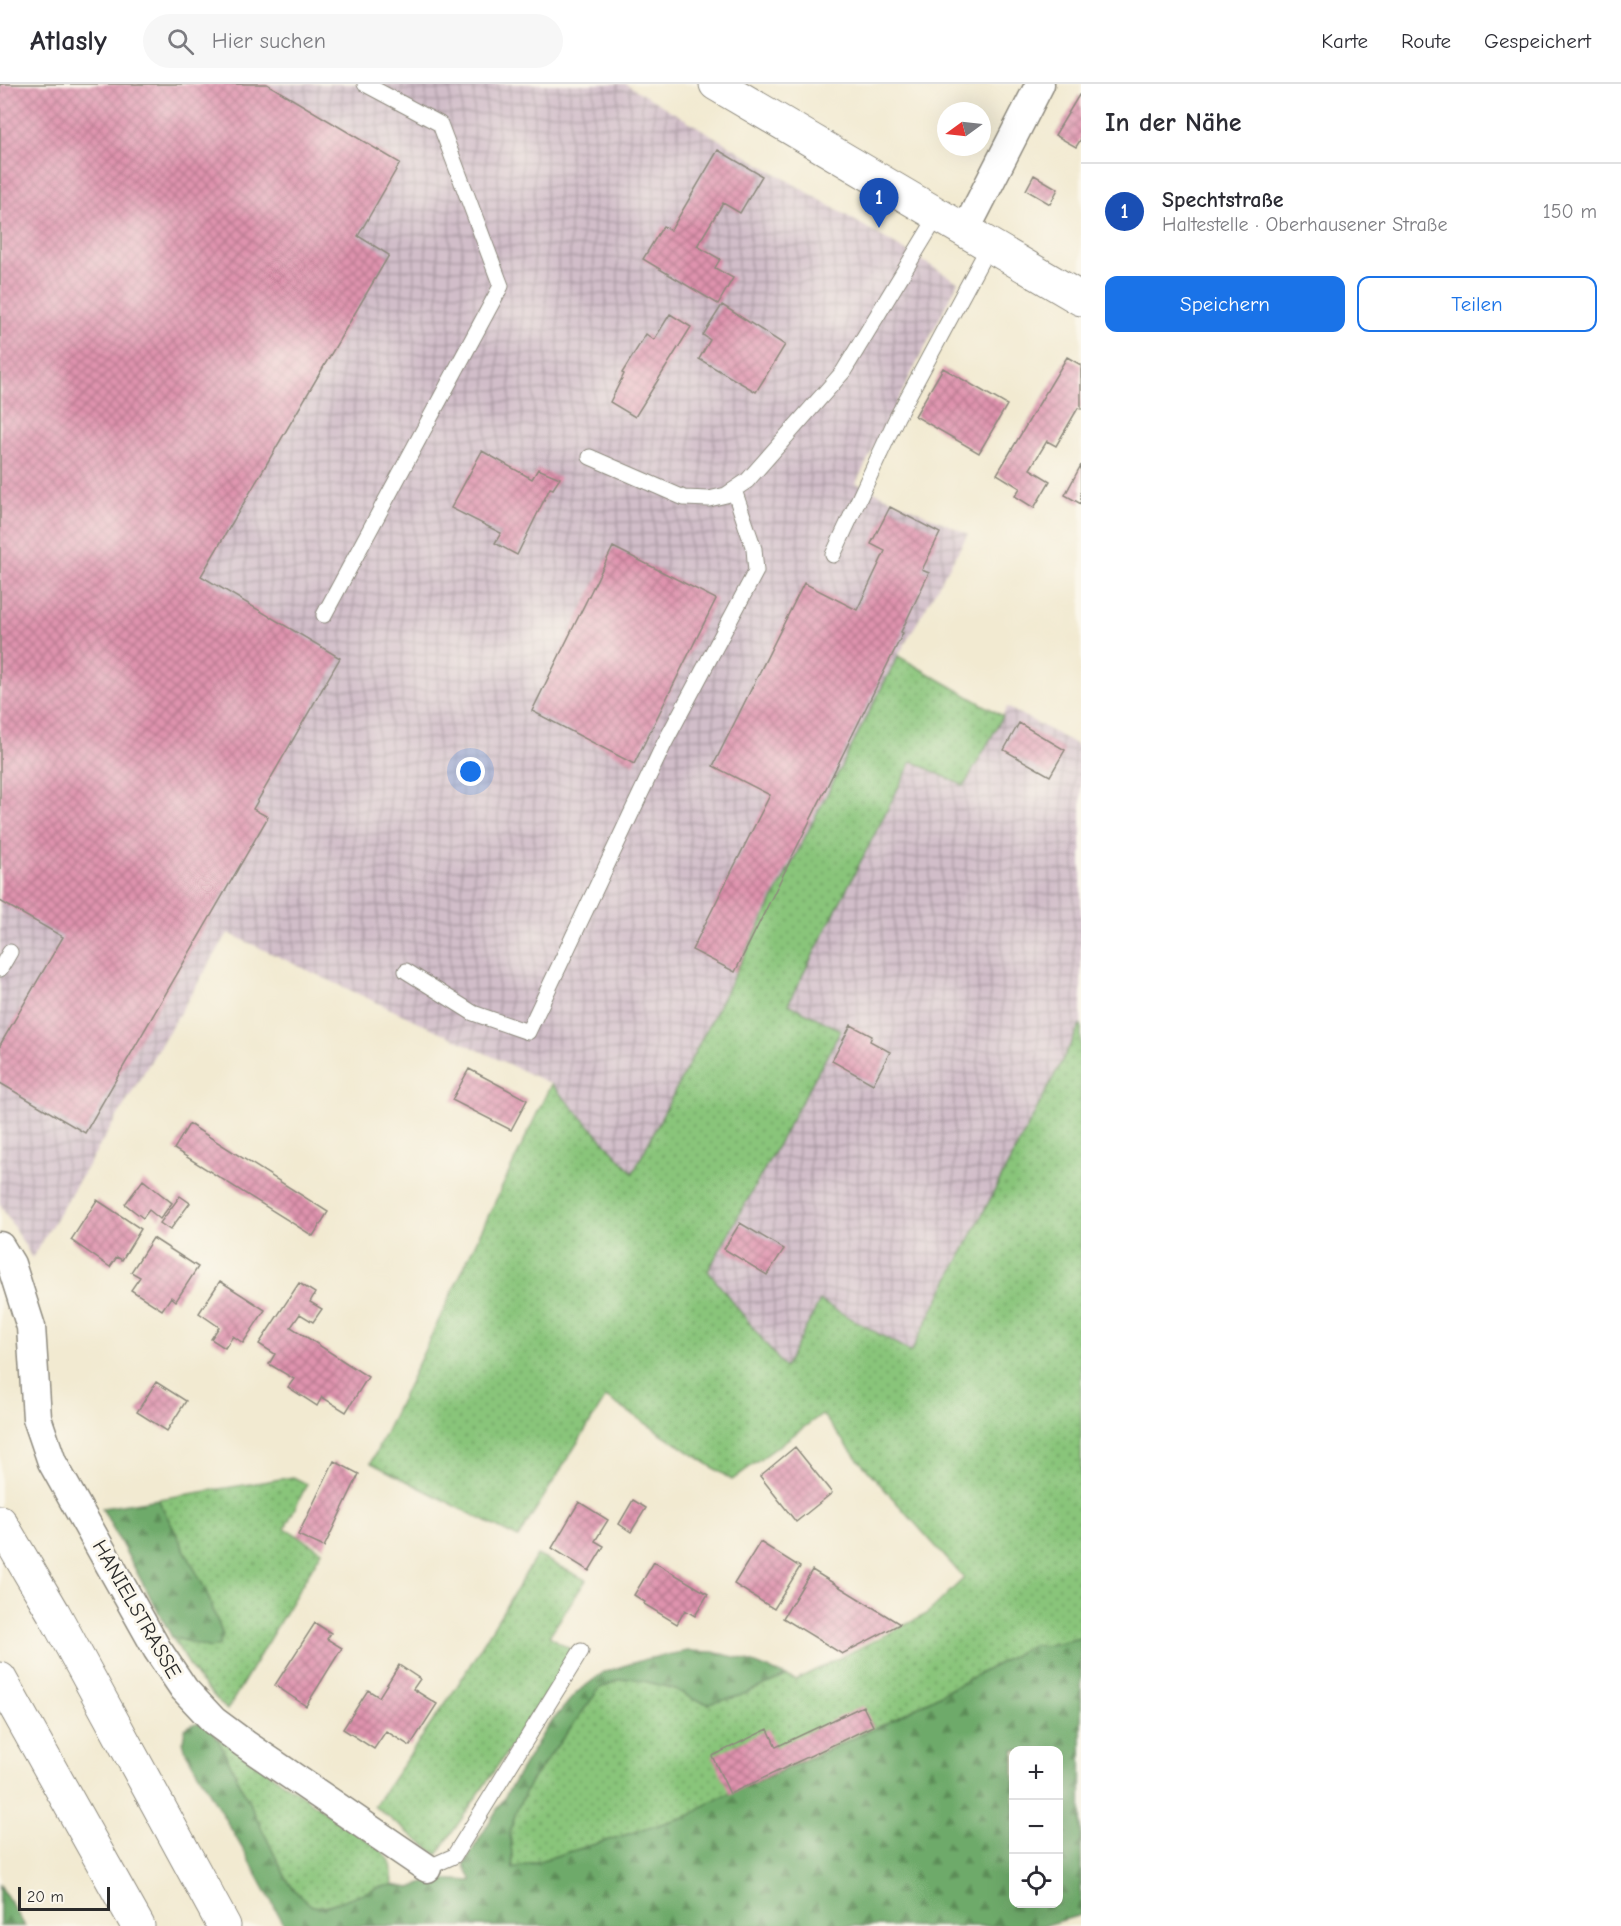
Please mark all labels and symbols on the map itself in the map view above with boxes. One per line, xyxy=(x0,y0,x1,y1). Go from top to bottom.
north arrow xyxy=(937,102,991,156)
pin: 1 xyxy=(860,178,898,228)
your location xyxy=(456,757,485,786)
street label: HANIELSTRASSE xyxy=(88,1536,186,1682)
scale bar xyxy=(18,1884,110,1912)

